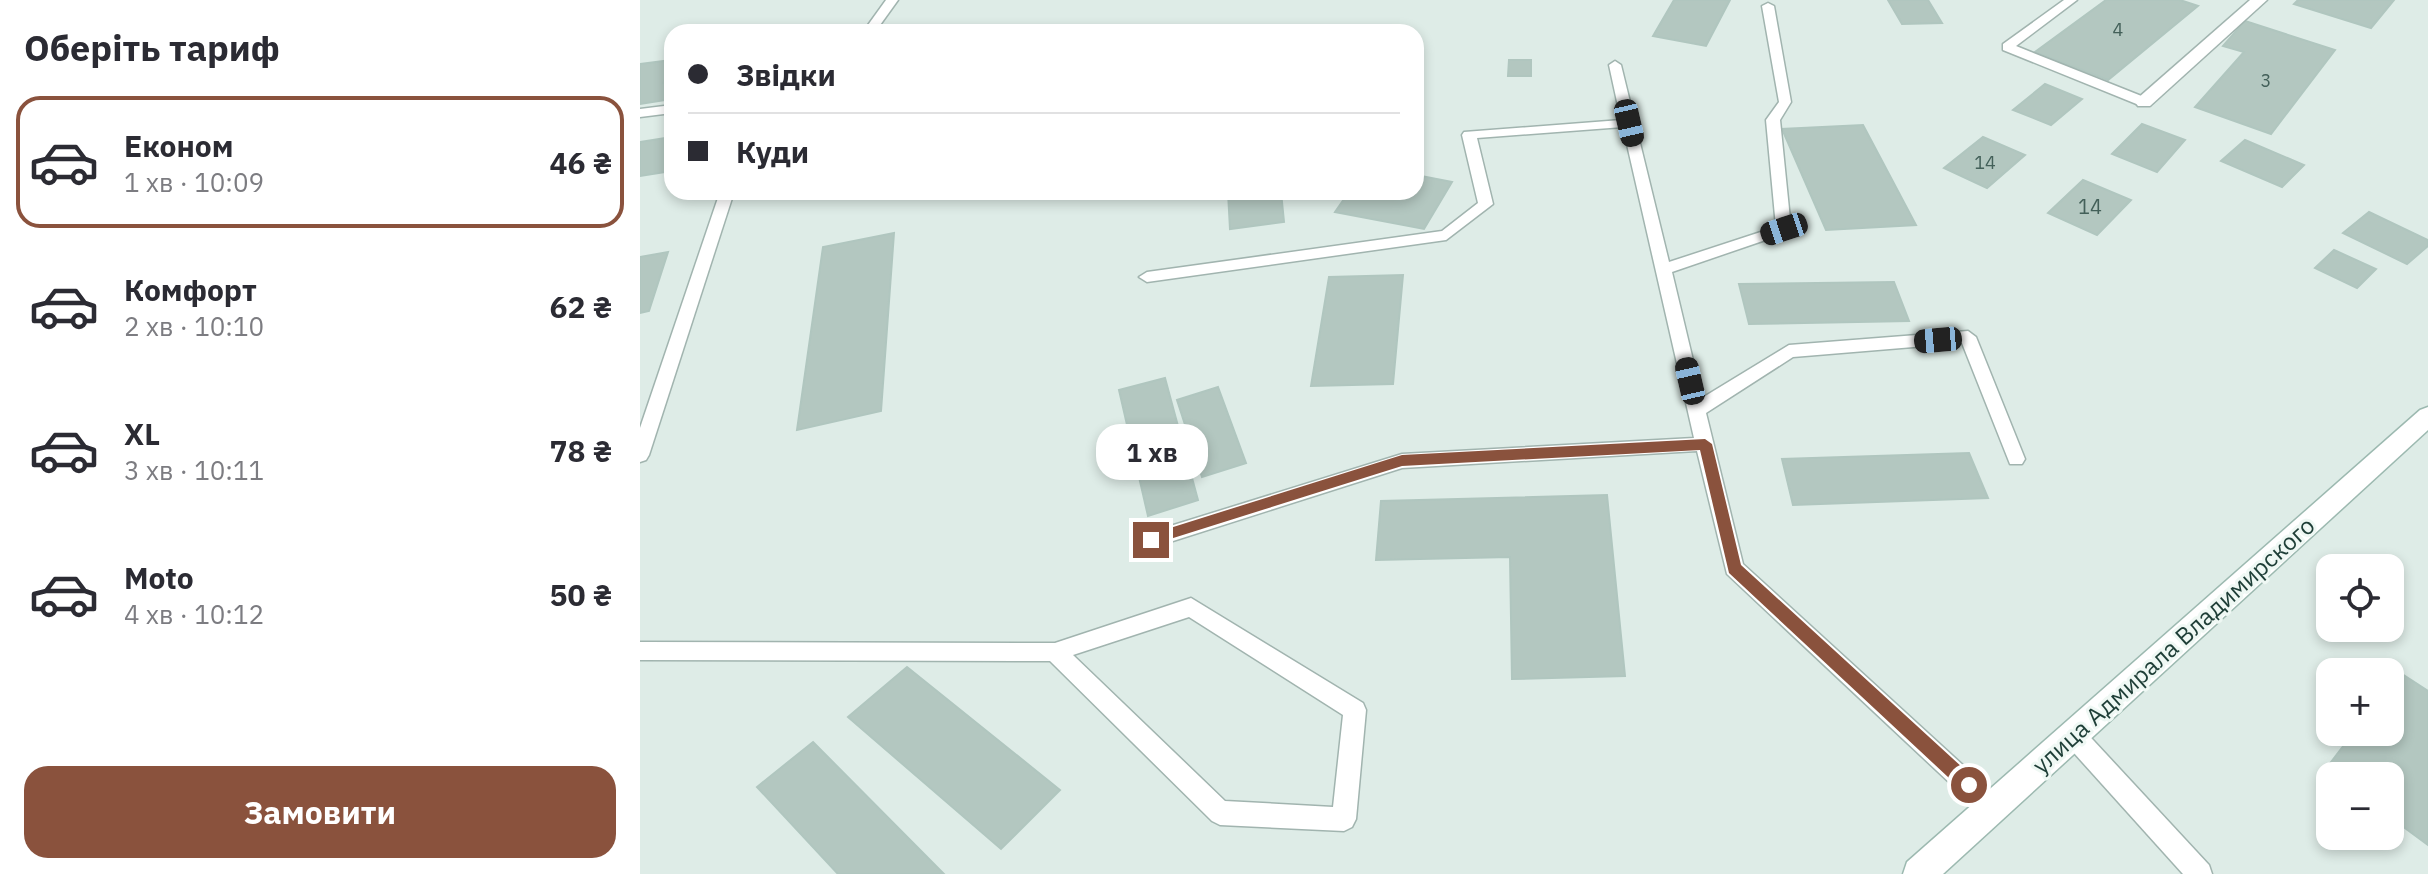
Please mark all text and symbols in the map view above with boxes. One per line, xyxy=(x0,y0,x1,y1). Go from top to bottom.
house number: 4 xyxy=(2113,18,2124,41)
text: Оберіть тариф xyxy=(24,24,280,71)
text: Звідки xyxy=(736,55,836,94)
house number: 3 xyxy=(2261,69,2271,92)
car xyxy=(1612,97,1646,149)
icon: car xyxy=(28,126,100,198)
text: Економ xyxy=(124,126,234,165)
text: Куди xyxy=(736,132,809,171)
text: 46 ₴ xyxy=(550,143,612,182)
house number: 14 xyxy=(1974,151,1996,174)
text: 1 хв · 10:09 xyxy=(124,165,264,199)
house number: 14 xyxy=(2078,193,2102,220)
car xyxy=(1757,210,1811,248)
icon: car xyxy=(28,270,100,342)
text: Комфорт xyxy=(124,270,257,309)
text: 62 ₴ xyxy=(550,287,612,326)
text: 2 хв · 10:10 xyxy=(124,309,264,343)
car xyxy=(1913,326,1963,354)
car xyxy=(1673,355,1707,407)
icon: car xyxy=(28,414,100,486)
text: XL xyxy=(124,414,160,453)
callout: 1 хв xyxy=(1095,424,1207,480)
text: 78 ₴ xyxy=(550,431,612,470)
text: 1 хв xyxy=(1126,435,1178,469)
text: 3 хв · 10:11 xyxy=(124,453,264,487)
street label: улица Адмирала Владимирского xyxy=(2025,509,2321,781)
route end xyxy=(1133,522,1169,558)
map controls xyxy=(2316,554,2404,850)
button: locate xyxy=(2316,554,2404,642)
icon: car xyxy=(28,558,100,630)
text: Moto xyxy=(124,558,194,597)
text: 50 ₴ xyxy=(550,575,612,614)
text: 4 хв · 10:12 xyxy=(124,597,264,631)
button: + xyxy=(2316,658,2404,746)
button: − xyxy=(2316,762,2404,850)
button: Замовити xyxy=(24,766,616,858)
route start xyxy=(1951,767,1987,803)

